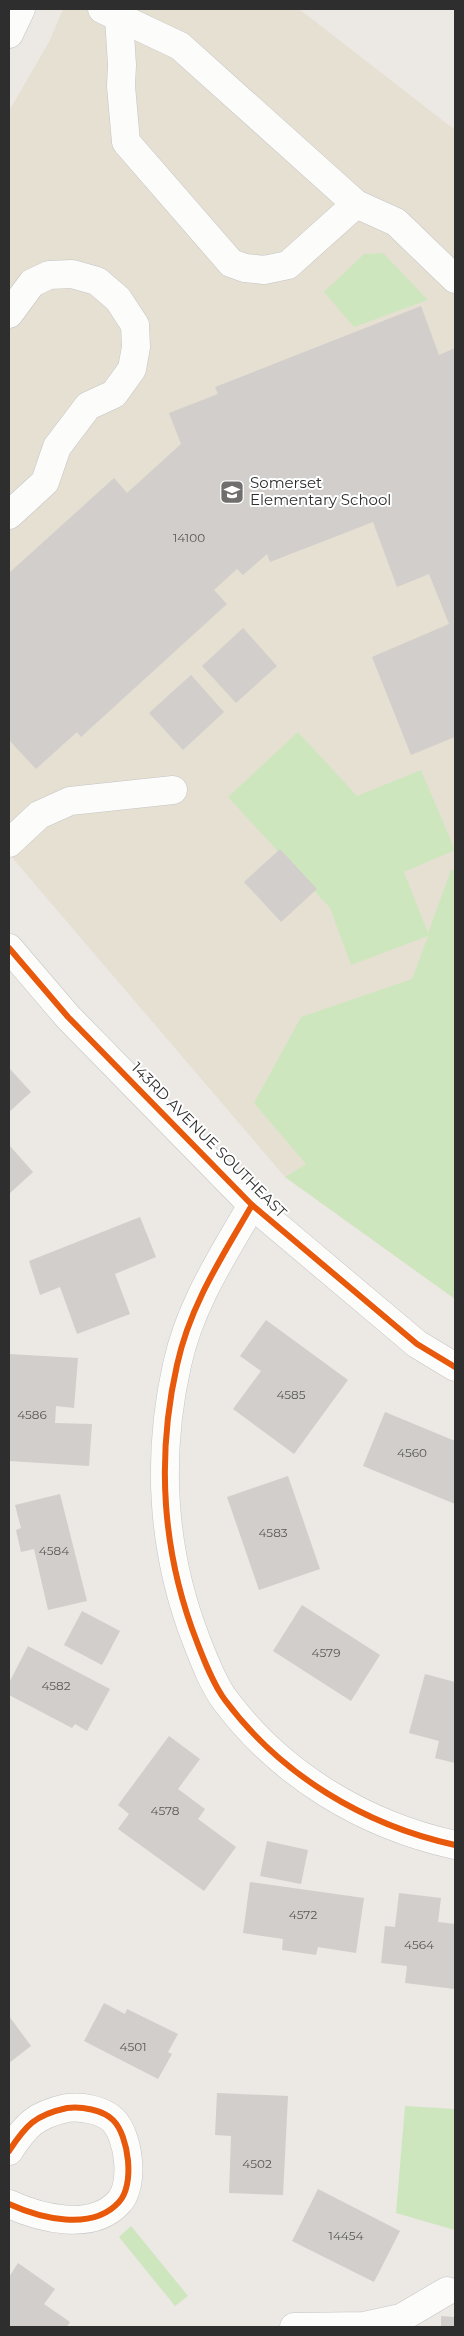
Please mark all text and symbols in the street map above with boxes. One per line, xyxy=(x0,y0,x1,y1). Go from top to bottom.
place label: Somerset Elementary School xyxy=(250,473,391,509)
school or university icon: Somerset Elementary School xyxy=(219,479,245,505)
house number: 14100 xyxy=(173,530,205,545)
street label: 143RD AVENUE SOUTHEAST xyxy=(128,1058,291,1222)
house number: 4585 xyxy=(276,1387,306,1402)
house number: 4586 xyxy=(17,1407,47,1422)
house number: 4560 xyxy=(397,1445,427,1460)
house number: 4583 xyxy=(258,1525,288,1540)
house number: 4584 xyxy=(39,1543,69,1558)
house number: 4579 xyxy=(312,1645,340,1660)
house number: 4582 xyxy=(41,1678,71,1693)
house number: 4578 xyxy=(150,1803,180,1818)
house number: 4572 xyxy=(289,1907,317,1922)
house number: 4564 xyxy=(404,1937,434,1952)
house number: 4501 xyxy=(120,2039,146,2054)
house number: 4502 xyxy=(242,2156,272,2171)
house number: 14454 xyxy=(329,2228,364,2243)

